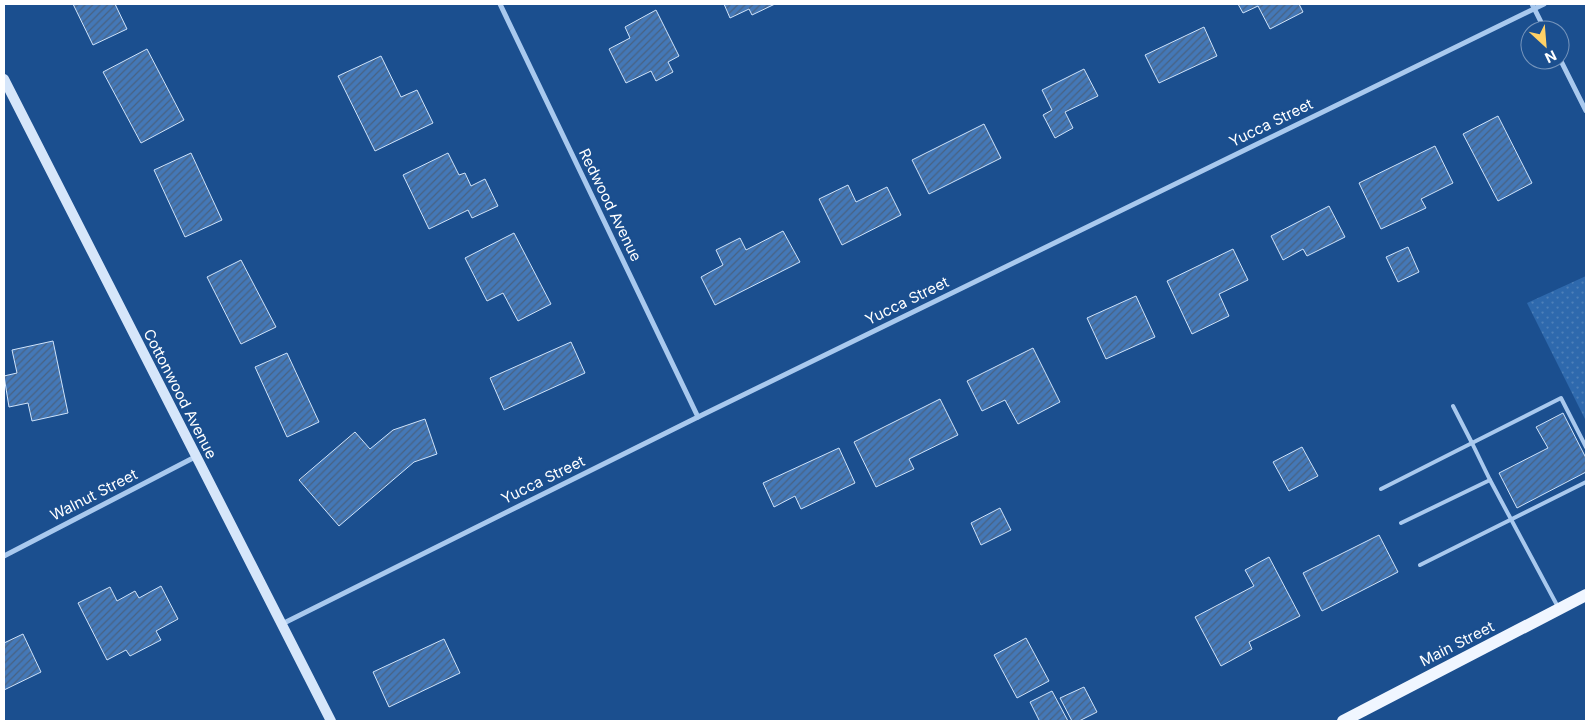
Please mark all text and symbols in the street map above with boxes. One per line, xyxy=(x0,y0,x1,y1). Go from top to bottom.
north arrow xyxy=(1520,20,1570,70)
text: N xyxy=(1542,47,1559,67)
street label: Yucca Street xyxy=(1226,94,1316,151)
street label: Redwood Avenue xyxy=(575,145,646,264)
street label: Yucca Street xyxy=(862,272,952,329)
street label: Cottonwood Avenue xyxy=(139,326,221,462)
street label: Yucca Street xyxy=(498,451,588,508)
street label: Walnut Street xyxy=(47,464,141,525)
street label: Main Street xyxy=(1416,617,1497,670)

